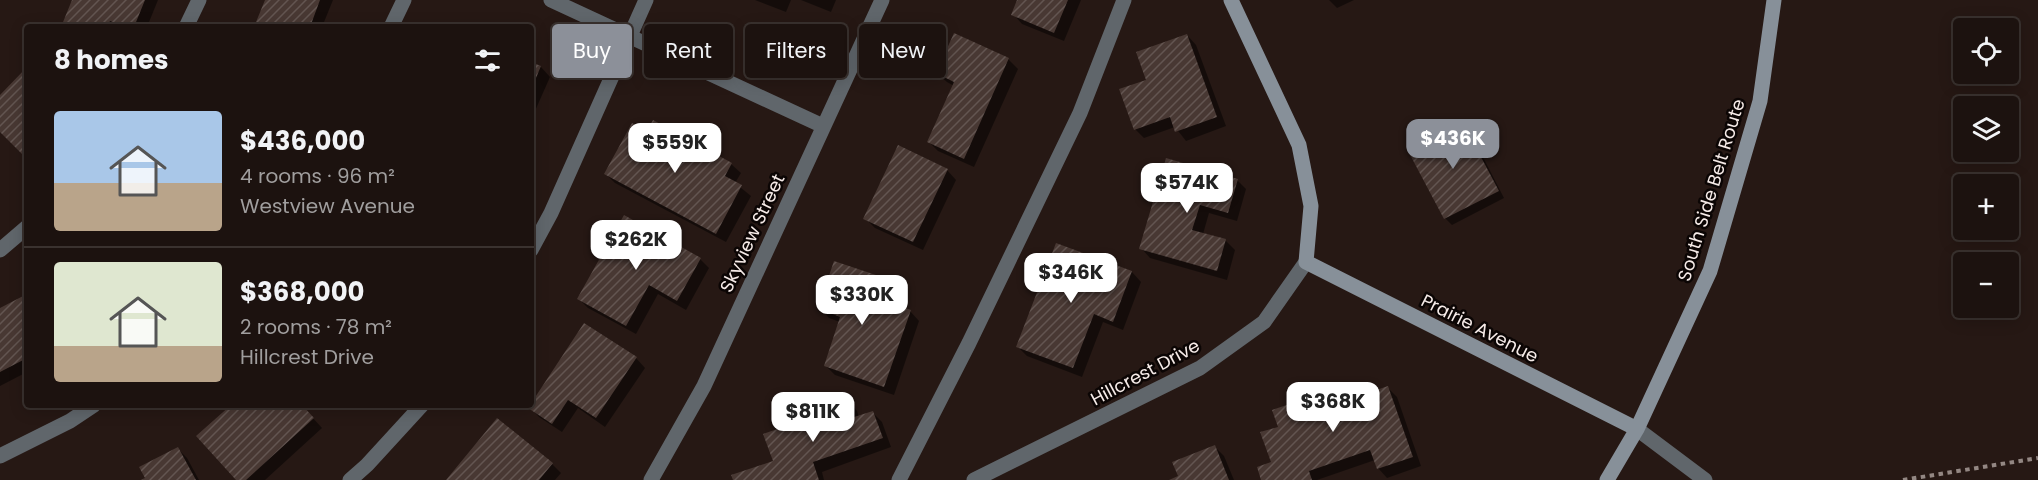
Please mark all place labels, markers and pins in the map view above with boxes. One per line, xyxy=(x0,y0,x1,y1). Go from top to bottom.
pin: $436K xyxy=(1411,119,1495,170)
pin: $559K xyxy=(633,123,717,174)
pin: $574K xyxy=(1145,163,1229,214)
pin: $262K xyxy=(594,220,678,271)
pin: $346K xyxy=(1029,253,1113,304)
pin: $330K xyxy=(820,275,904,326)
pin: $368K xyxy=(1291,382,1375,433)
pin: $811K xyxy=(771,392,855,443)

